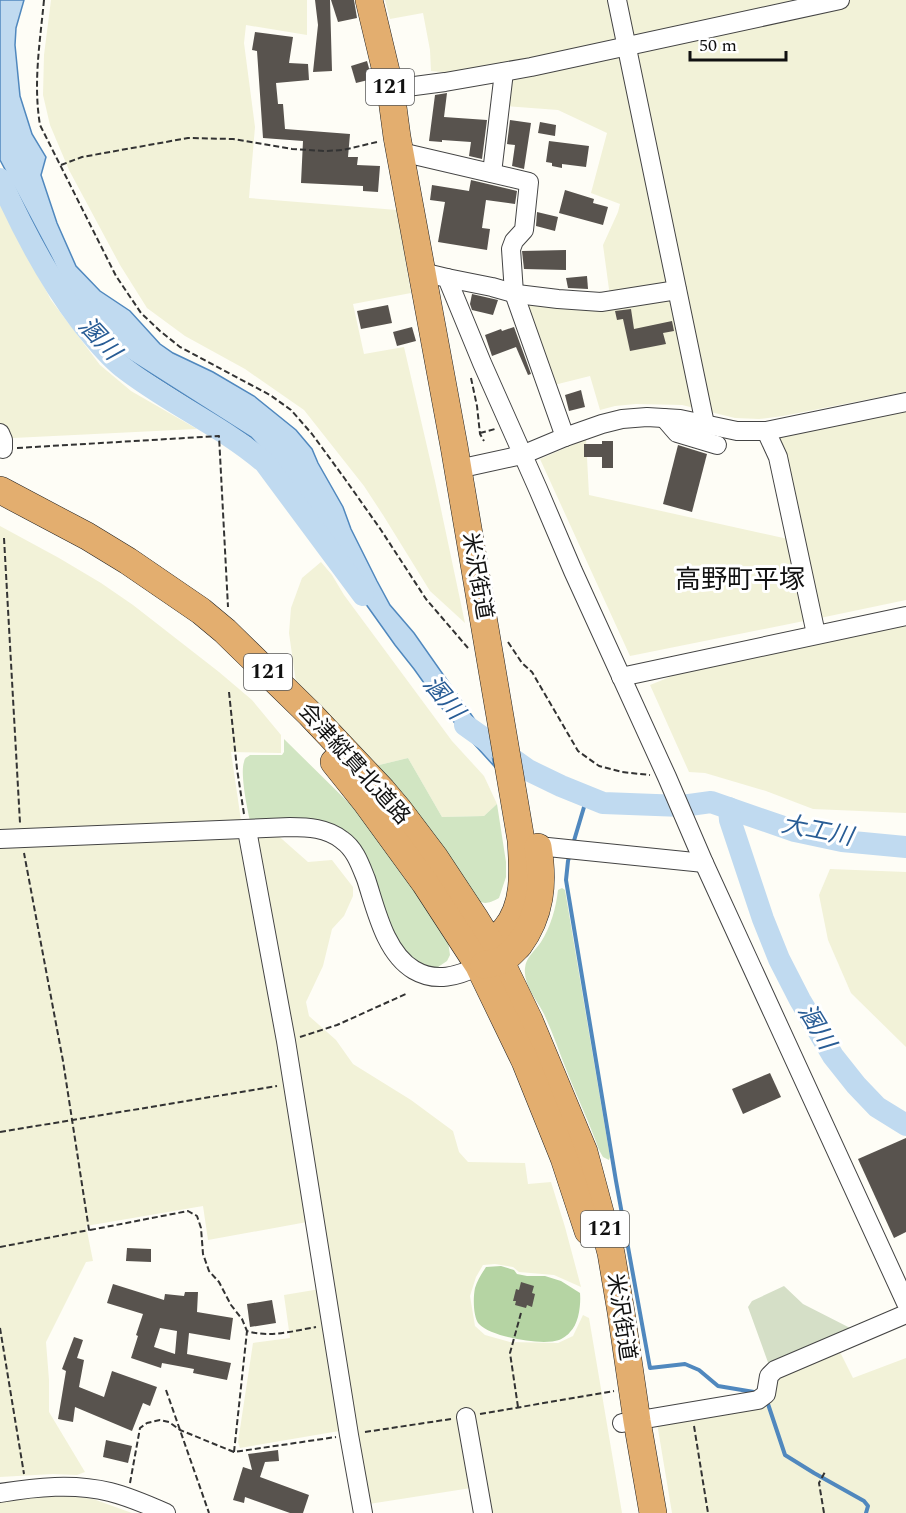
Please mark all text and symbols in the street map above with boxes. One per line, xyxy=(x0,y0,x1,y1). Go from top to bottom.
scale bar xyxy=(690,24,786,62)
text: 50 m xyxy=(699,32,737,59)
road number: 121 xyxy=(366,69,414,105)
water label: 溷川 xyxy=(69,309,131,371)
street label: 米沢街道 xyxy=(453,530,501,622)
district label: 高野町平塚 xyxy=(675,560,805,600)
road number: 121 xyxy=(244,654,292,690)
water label: 溷川 xyxy=(414,668,474,730)
street label: 会津縦貫北道路 xyxy=(290,696,418,832)
water label: 大工川 xyxy=(778,806,859,856)
water label: 溷川 xyxy=(788,997,845,1059)
road number: 121 xyxy=(581,1211,629,1247)
street label: 米沢街道 xyxy=(598,1271,644,1363)

